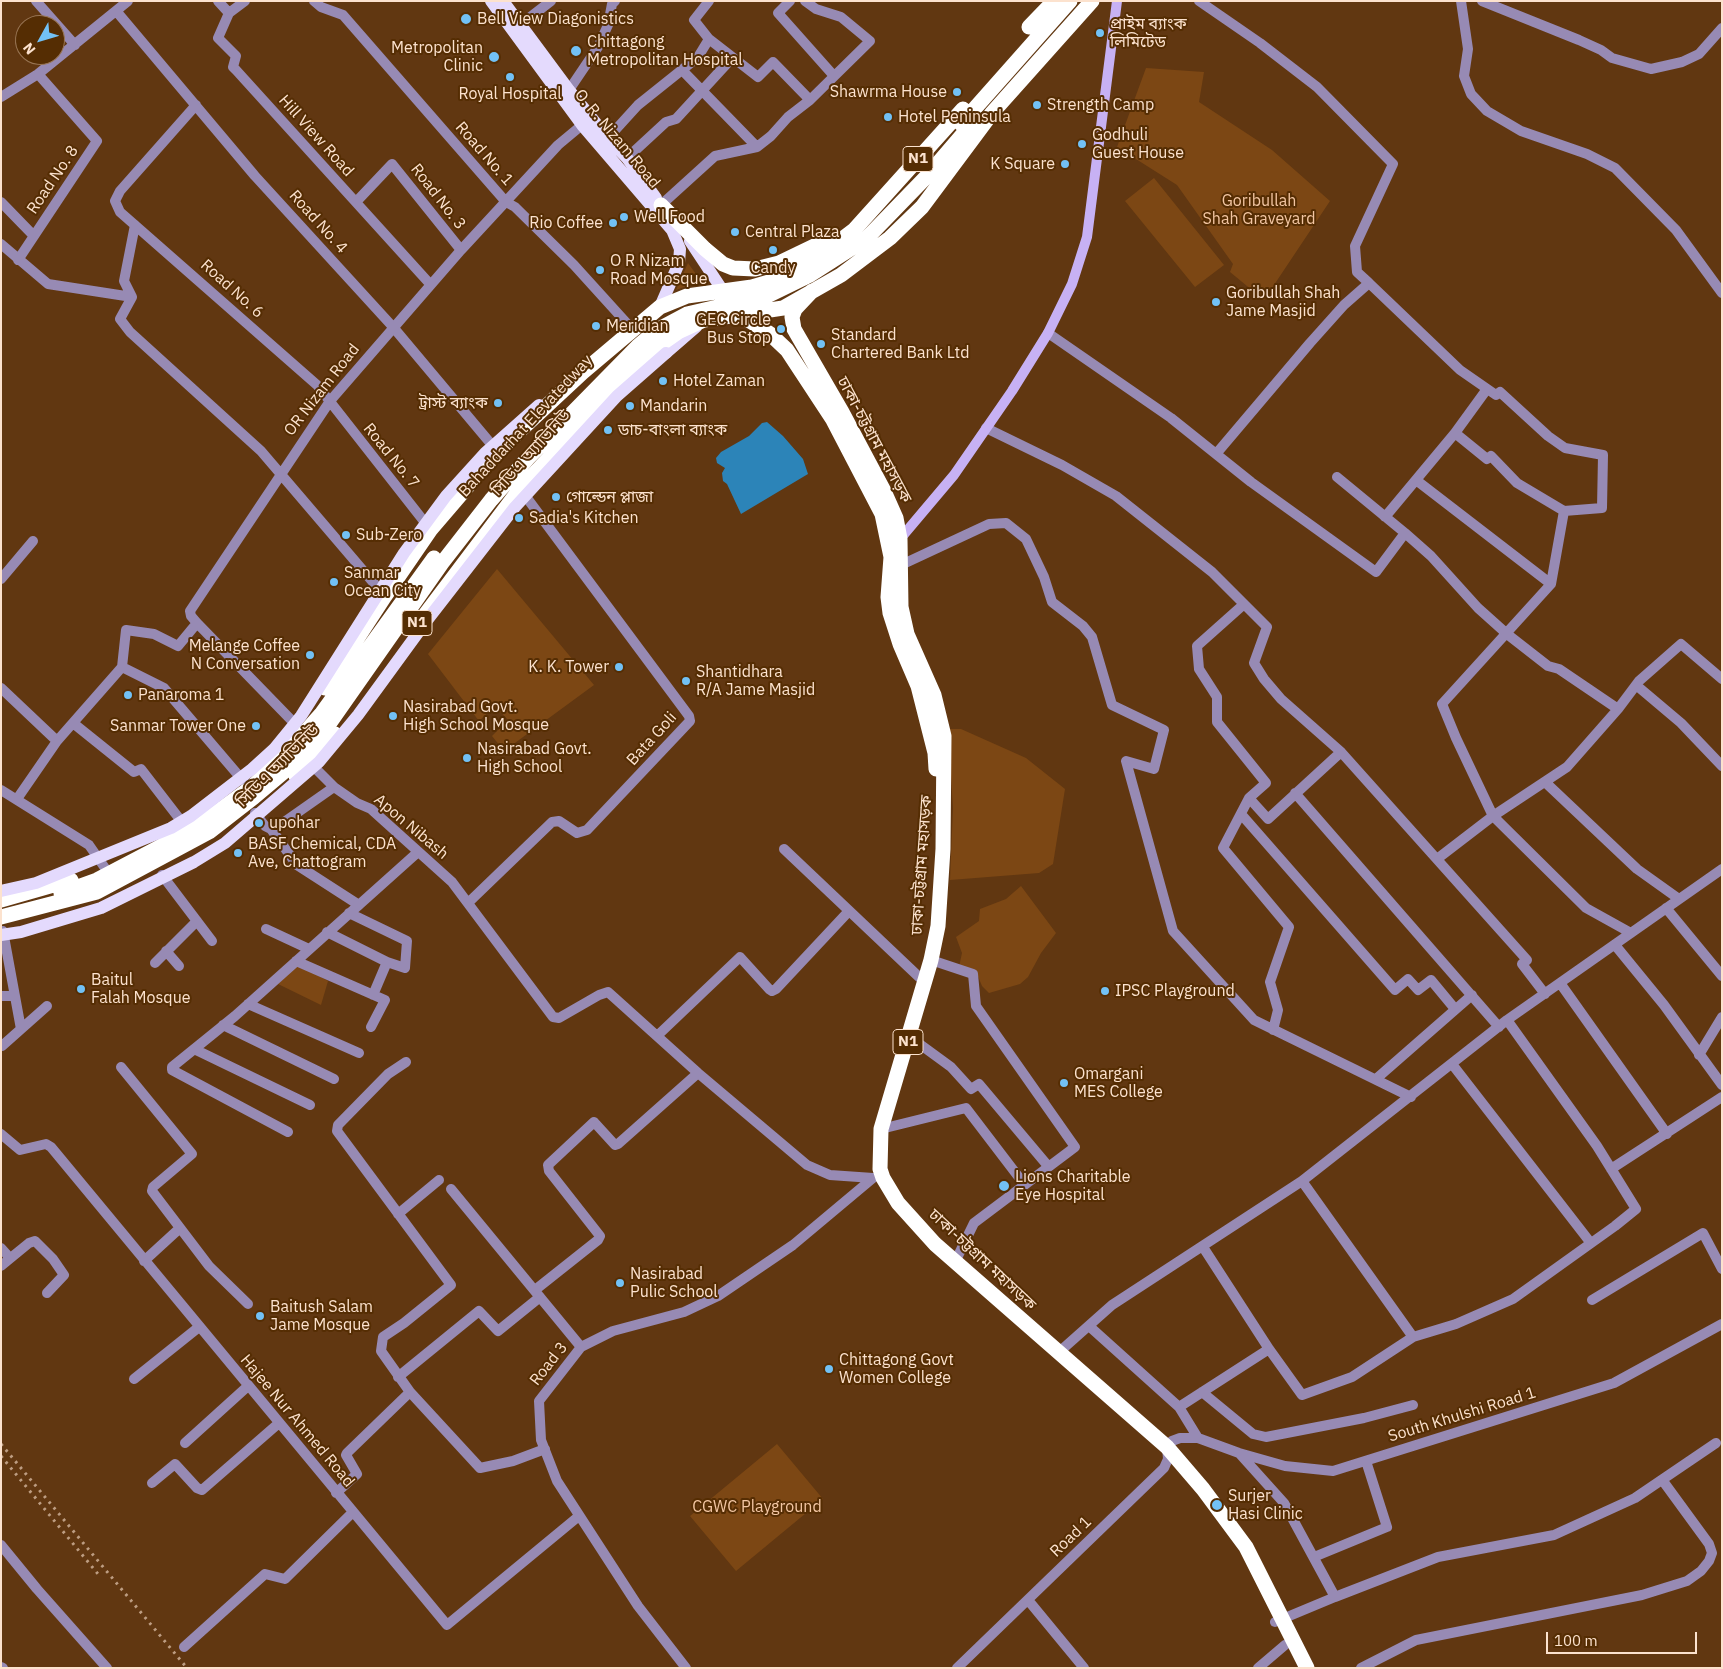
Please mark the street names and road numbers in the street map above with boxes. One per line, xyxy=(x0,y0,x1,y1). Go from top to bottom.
street label: O. R. Nizam Road xyxy=(570,86,664,192)
street label: Hill View Road xyxy=(274,91,358,181)
street label: Road No. 1 xyxy=(451,118,517,190)
street label: Road No. 8 xyxy=(23,142,83,218)
road number: N1 xyxy=(903,146,933,172)
street label: Road No. 3 xyxy=(406,160,470,234)
street label: Road No. 4 xyxy=(285,187,351,257)
street label: Road No. 6 xyxy=(197,256,267,322)
street label: OR Nizam Road xyxy=(280,340,364,440)
street label: Bahaddarhat Elevatedway xyxy=(455,351,597,501)
street label: ঢাকা-চট্টগ্রাম মহাসড়ক xyxy=(833,374,915,506)
street label: সিডিএ অ্যাভিনিউ xyxy=(487,406,575,500)
street label: Road No. 7 xyxy=(359,420,423,492)
road number: N1 xyxy=(402,610,432,636)
street label: Bata Goli xyxy=(623,708,681,770)
street label: সিডিএ অ্যাভিনিউ xyxy=(233,721,323,811)
street label: Apon Nibash xyxy=(370,790,452,864)
street label: ঢাকা-চট্টগ্রাম মহাসড়ক xyxy=(908,795,936,935)
road number: N1 xyxy=(893,1030,923,1054)
street label: ঢাকা-চট্টগ্রাম মহাসড়ক xyxy=(924,1205,1040,1315)
street label: Road 3 xyxy=(526,1338,572,1390)
street label: Hajee Nur Ahmed Road xyxy=(236,1351,358,1491)
street label: South Khulshi Road 1 xyxy=(1386,1383,1538,1447)
street label: Road 1 xyxy=(1046,1513,1096,1561)

